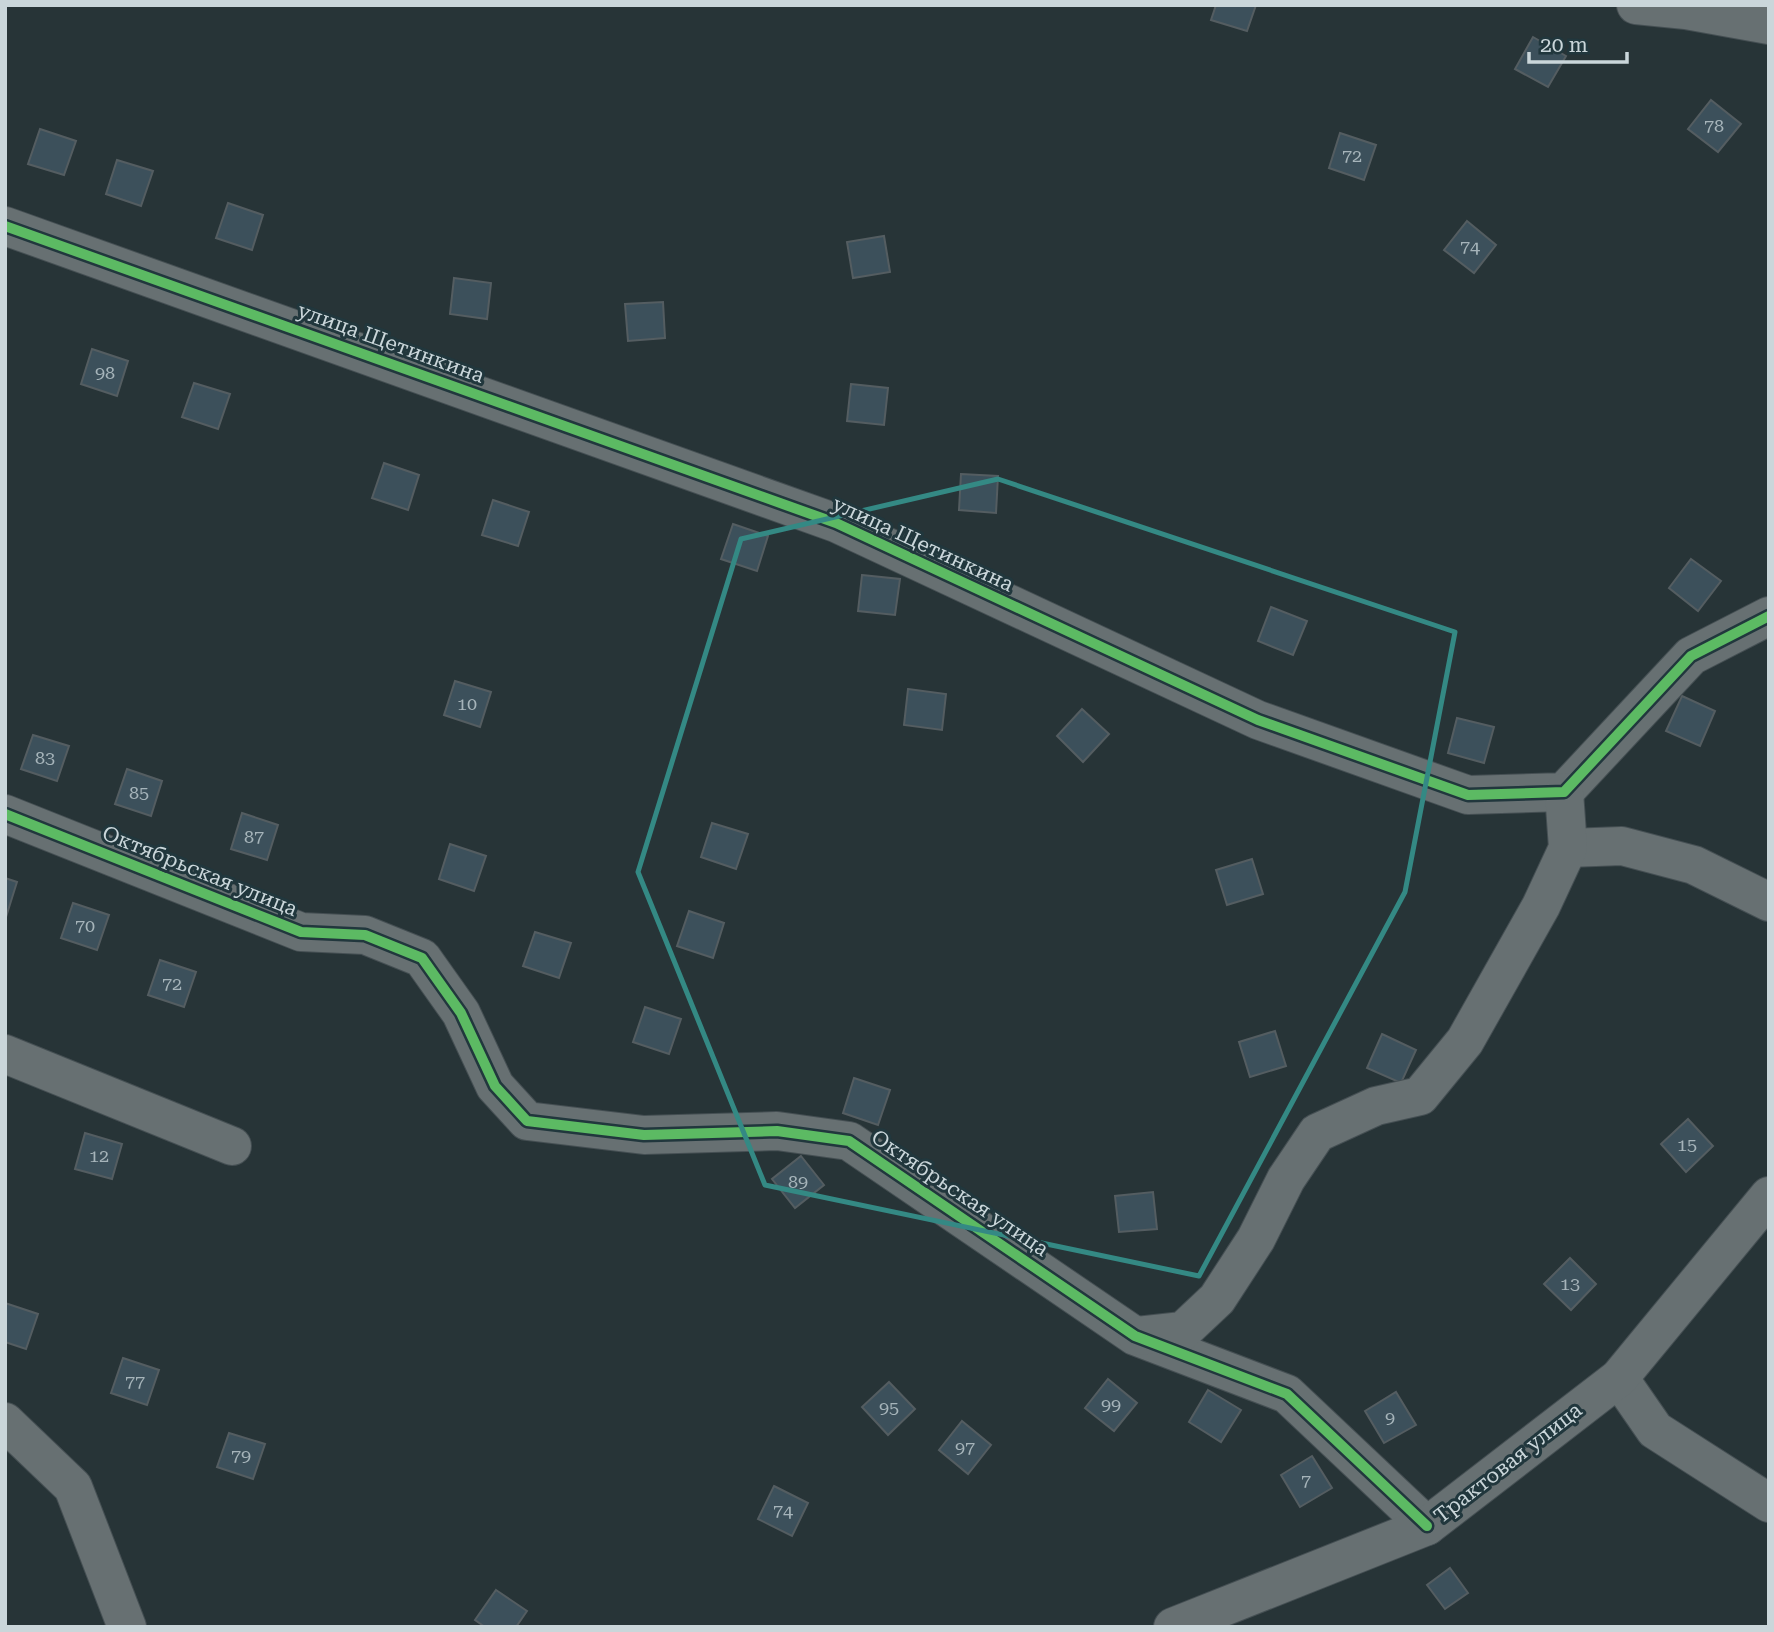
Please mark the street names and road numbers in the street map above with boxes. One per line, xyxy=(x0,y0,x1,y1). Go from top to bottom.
street label: улица Щетинкина xyxy=(294,298,488,388)
street label: улица Щетинкина xyxy=(829,492,1018,597)
street label: Октябрьская улица xyxy=(99,821,302,921)
street label: Октябрьская улица xyxy=(867,1125,1054,1262)
street label: Трактовая улица xyxy=(1429,1398,1587,1528)

